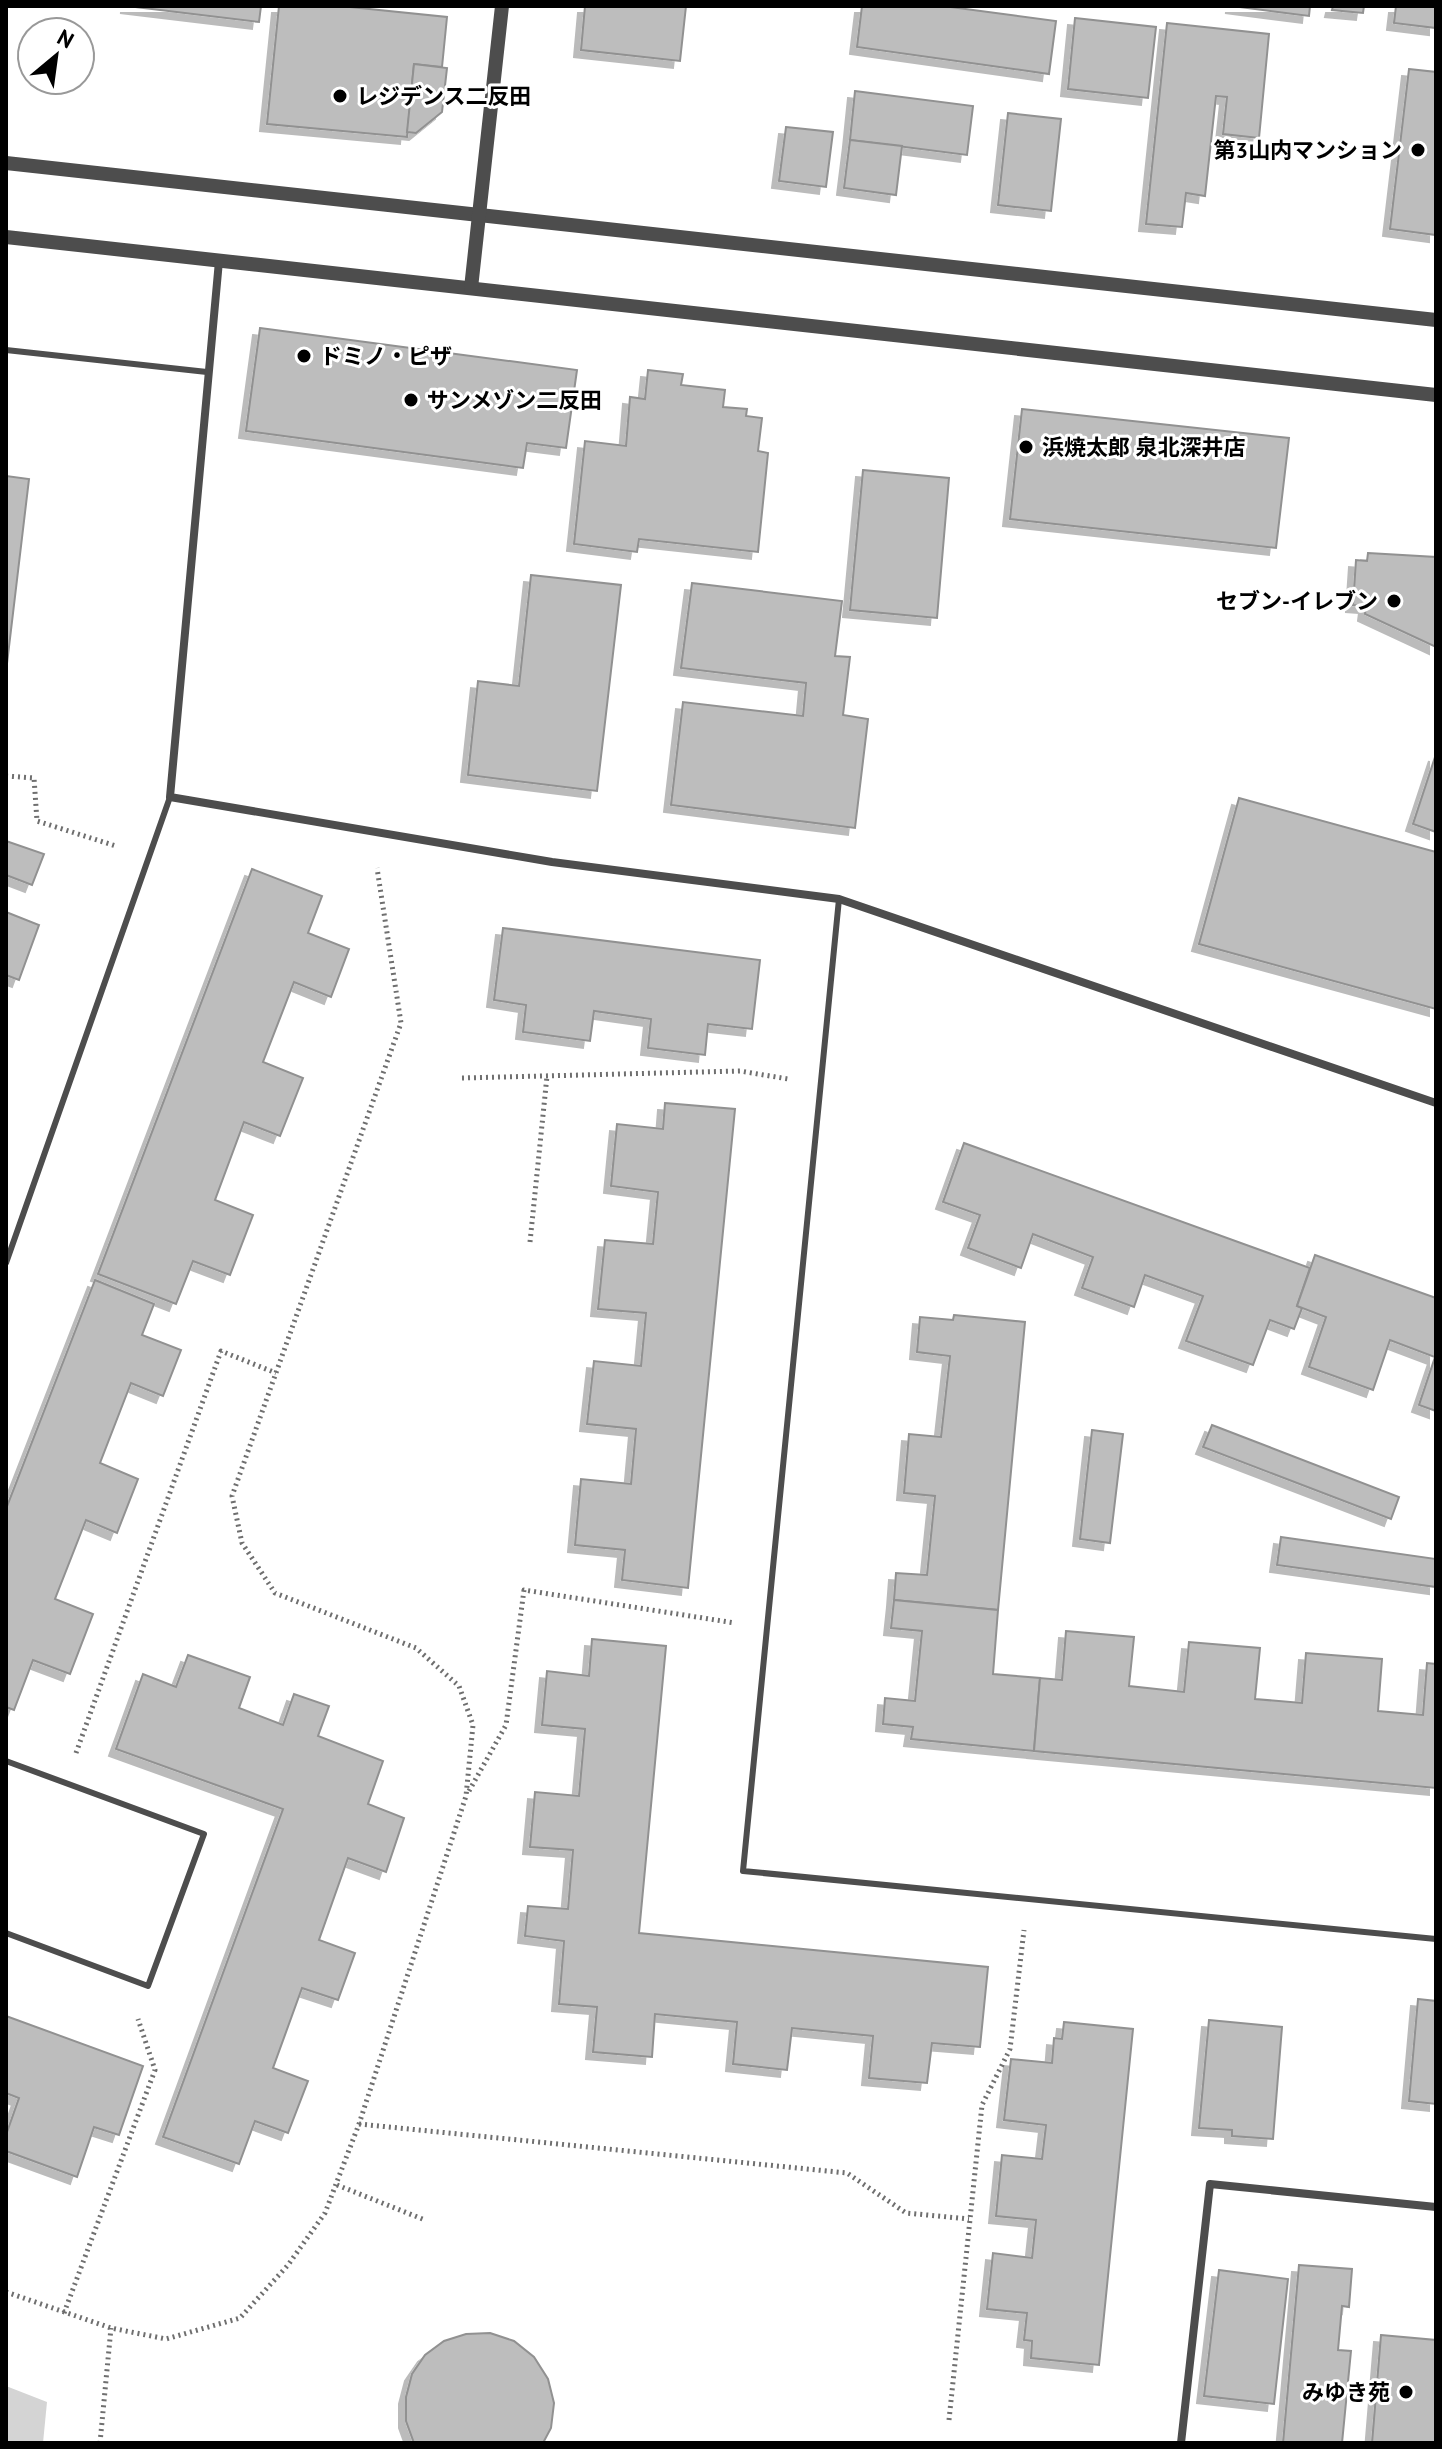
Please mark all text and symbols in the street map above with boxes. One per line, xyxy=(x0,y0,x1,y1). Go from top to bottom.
north arrow xyxy=(16,16,96,96)
text: N xyxy=(53,23,79,54)
place label: レジデンス二反田 xyxy=(356,82,532,110)
marker: レジデンス二反田 xyxy=(331,87,349,105)
place label: 第3山内マンション xyxy=(1214,136,1402,164)
marker: 第3山内マンション xyxy=(1409,141,1427,159)
place label: ドミノ・ピザ xyxy=(320,342,452,370)
marker: ドミノ・ピザ xyxy=(295,347,313,365)
place label: サンメゾン二反田 xyxy=(427,386,602,414)
marker: サンメゾン二反田 xyxy=(402,391,420,409)
place label: 浜焼太郎 泉北深井店 xyxy=(1042,433,1246,461)
marker: 浜焼太郎 泉北深井店 xyxy=(1017,438,1035,456)
place label: セブン-イレブン xyxy=(1216,587,1378,615)
marker: セブン-イレブン xyxy=(1385,592,1403,610)
place label: みゆき苑 xyxy=(1302,2378,1390,2406)
marker: みゆき苑 xyxy=(1397,2383,1415,2401)

